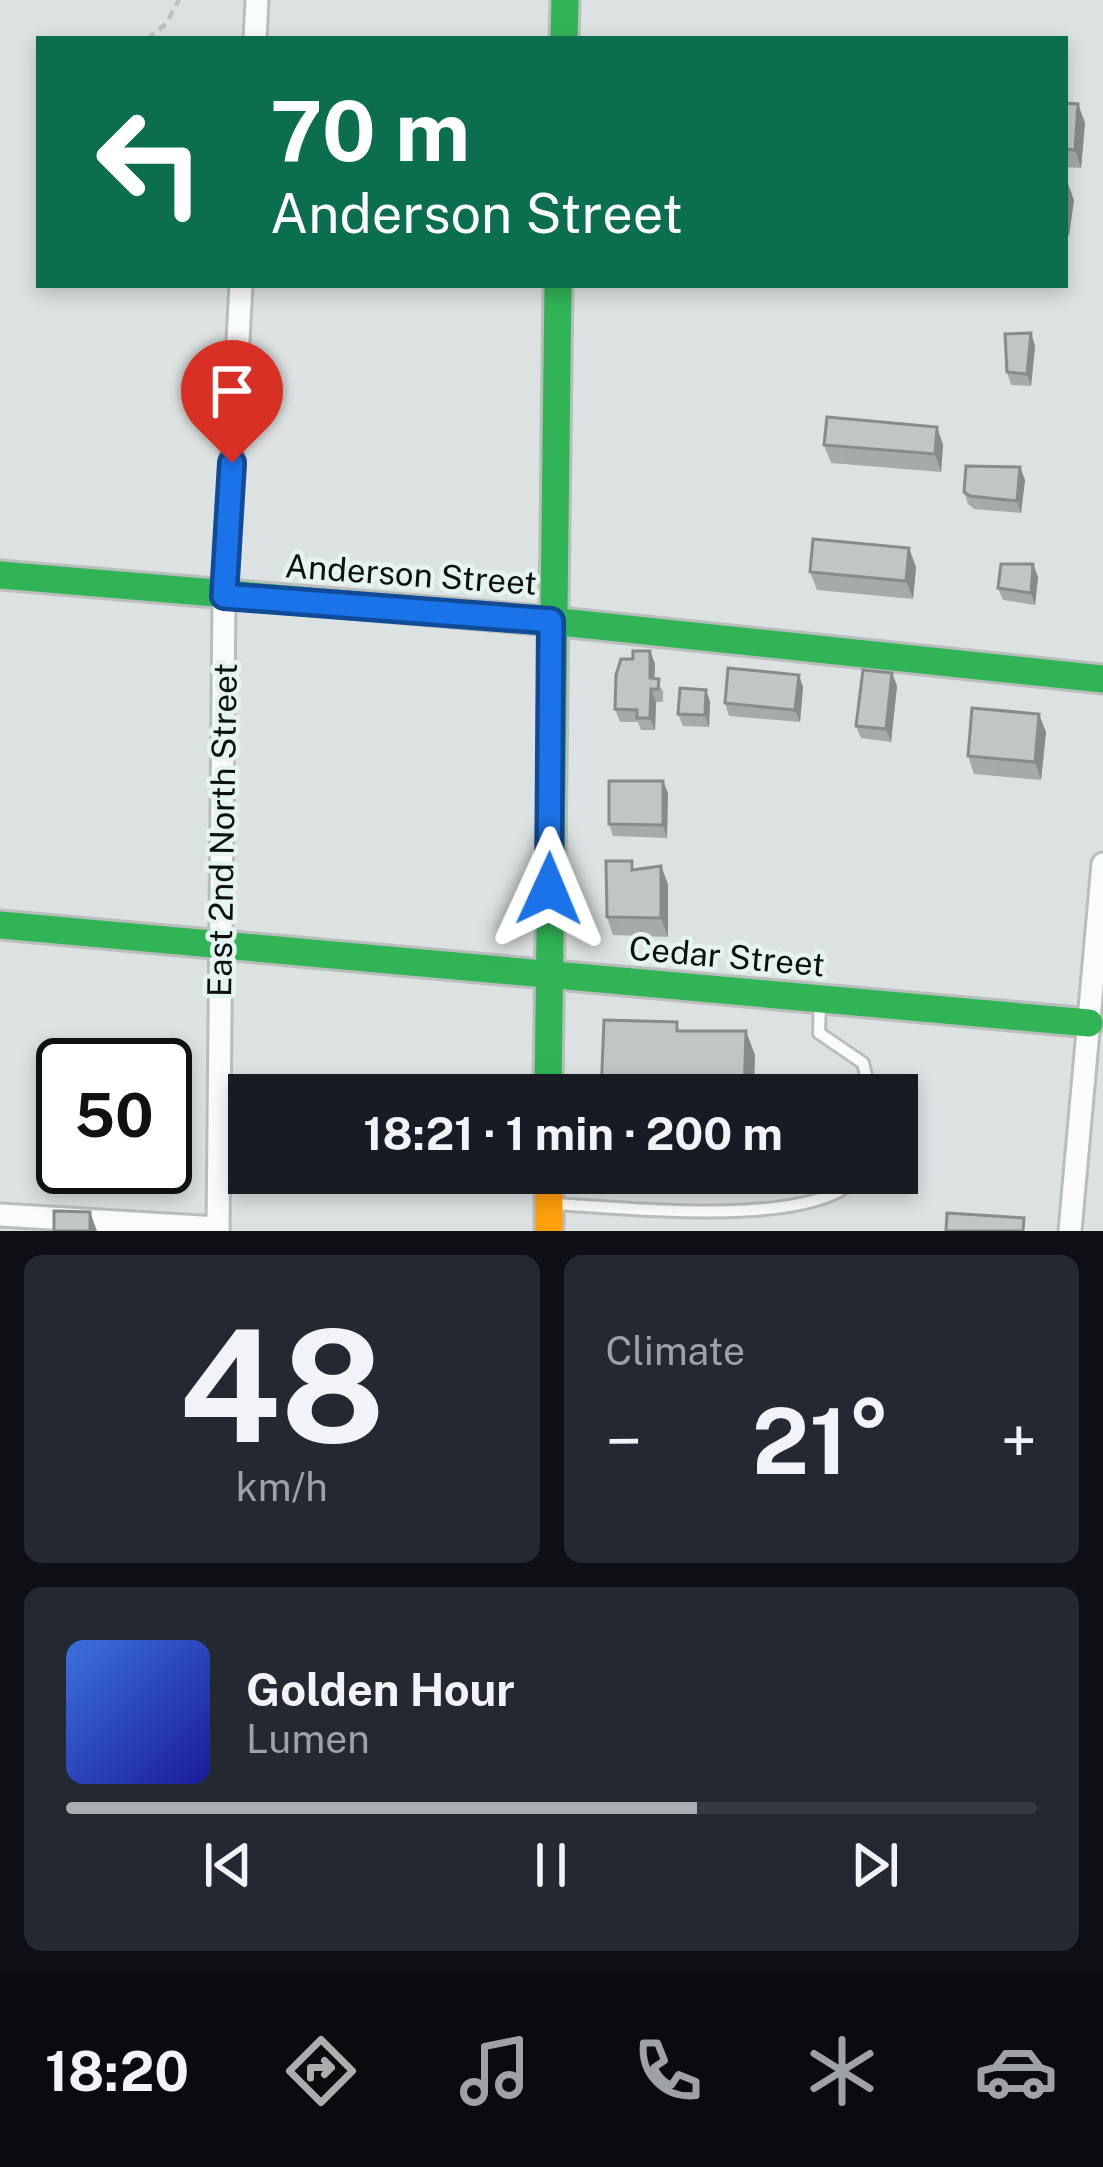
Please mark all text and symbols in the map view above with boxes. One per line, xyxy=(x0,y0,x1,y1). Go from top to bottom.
text: 70 m xyxy=(270,81,470,180)
icon: left xyxy=(72,84,228,240)
text: Anderson Street xyxy=(270,182,683,245)
pin xyxy=(181,340,283,463)
icon: arrive xyxy=(199,358,265,424)
street label: Anderson Street xyxy=(284,546,538,602)
street label: East 2nd North Street xyxy=(200,663,244,997)
position arrow xyxy=(486,826,612,952)
street label: Cedar Street xyxy=(627,929,827,983)
speed limit sign: 50 xyxy=(36,1038,192,1194)
text: 18:21 · 1 min · 200 m xyxy=(363,1107,783,1160)
text: 48 xyxy=(178,1294,385,1477)
text: Climate xyxy=(606,1328,745,1374)
text: 21° xyxy=(752,1388,890,1494)
text: − xyxy=(606,1402,642,1480)
text: + xyxy=(1000,1402,1037,1480)
text: km/h xyxy=(236,1464,328,1510)
text: Golden Hour xyxy=(246,1663,515,1716)
text: Lumen xyxy=(246,1716,370,1762)
icon: previous xyxy=(195,1832,261,1898)
icon: pause xyxy=(518,1832,584,1898)
icon: next xyxy=(842,1832,908,1898)
icon: directions xyxy=(279,2029,363,2113)
icon: music xyxy=(453,2029,537,2113)
icon: phone xyxy=(626,2029,710,2113)
icon: climate xyxy=(800,2029,884,2113)
icon: car xyxy=(974,2029,1058,2113)
text: 18:20 xyxy=(45,2040,189,2103)

